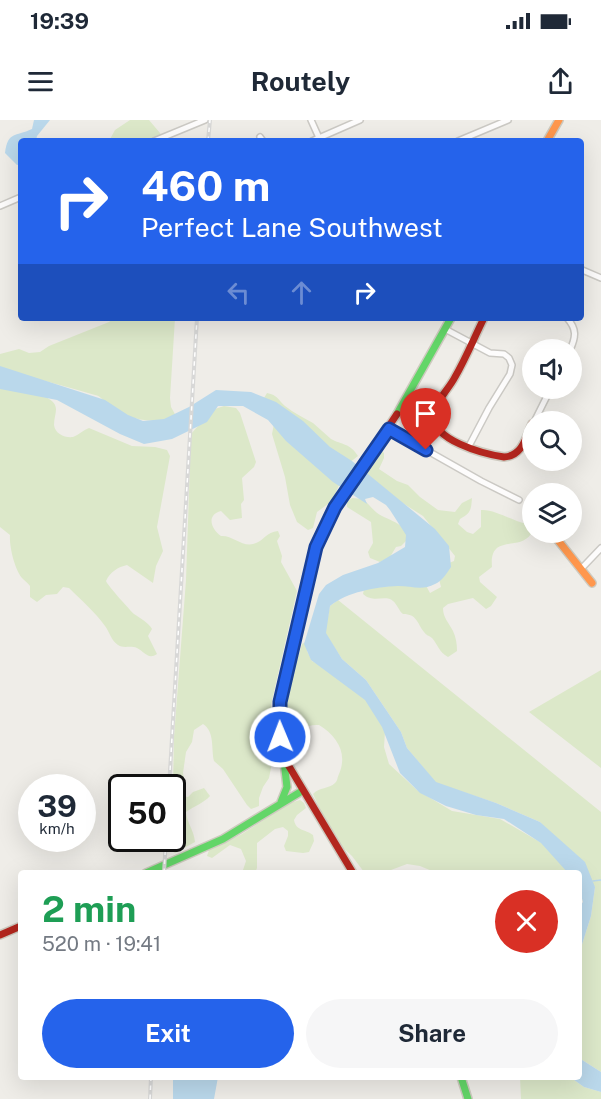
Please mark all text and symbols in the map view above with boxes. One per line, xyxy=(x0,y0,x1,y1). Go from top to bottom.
text: 19:39 xyxy=(30,8,89,34)
icon: menu xyxy=(24,65,57,98)
text: Routely xyxy=(251,65,350,97)
icon: share xyxy=(544,65,577,98)
text: 460 m xyxy=(141,161,270,210)
icon: right xyxy=(42,162,120,240)
text: Perfect Lane Southwest xyxy=(141,211,443,243)
icon: left xyxy=(222,276,255,309)
icon: ahead xyxy=(285,276,318,309)
icon: right xyxy=(348,276,381,309)
map controls xyxy=(522,339,582,543)
button: sound xyxy=(522,339,582,399)
pin xyxy=(400,388,451,450)
icon: arrive xyxy=(409,397,442,430)
button: search xyxy=(522,411,582,471)
button: layers xyxy=(522,483,582,543)
position arrow xyxy=(248,705,312,769)
speed limit sign: 50 xyxy=(108,774,186,852)
text: 39 xyxy=(37,788,77,824)
text: km/h xyxy=(39,820,75,837)
text: 2 min xyxy=(42,888,136,930)
button: close xyxy=(495,890,558,953)
text: 520 m · 19:41 xyxy=(42,932,161,956)
button: Exit xyxy=(42,999,294,1068)
button: Share xyxy=(306,999,558,1068)

